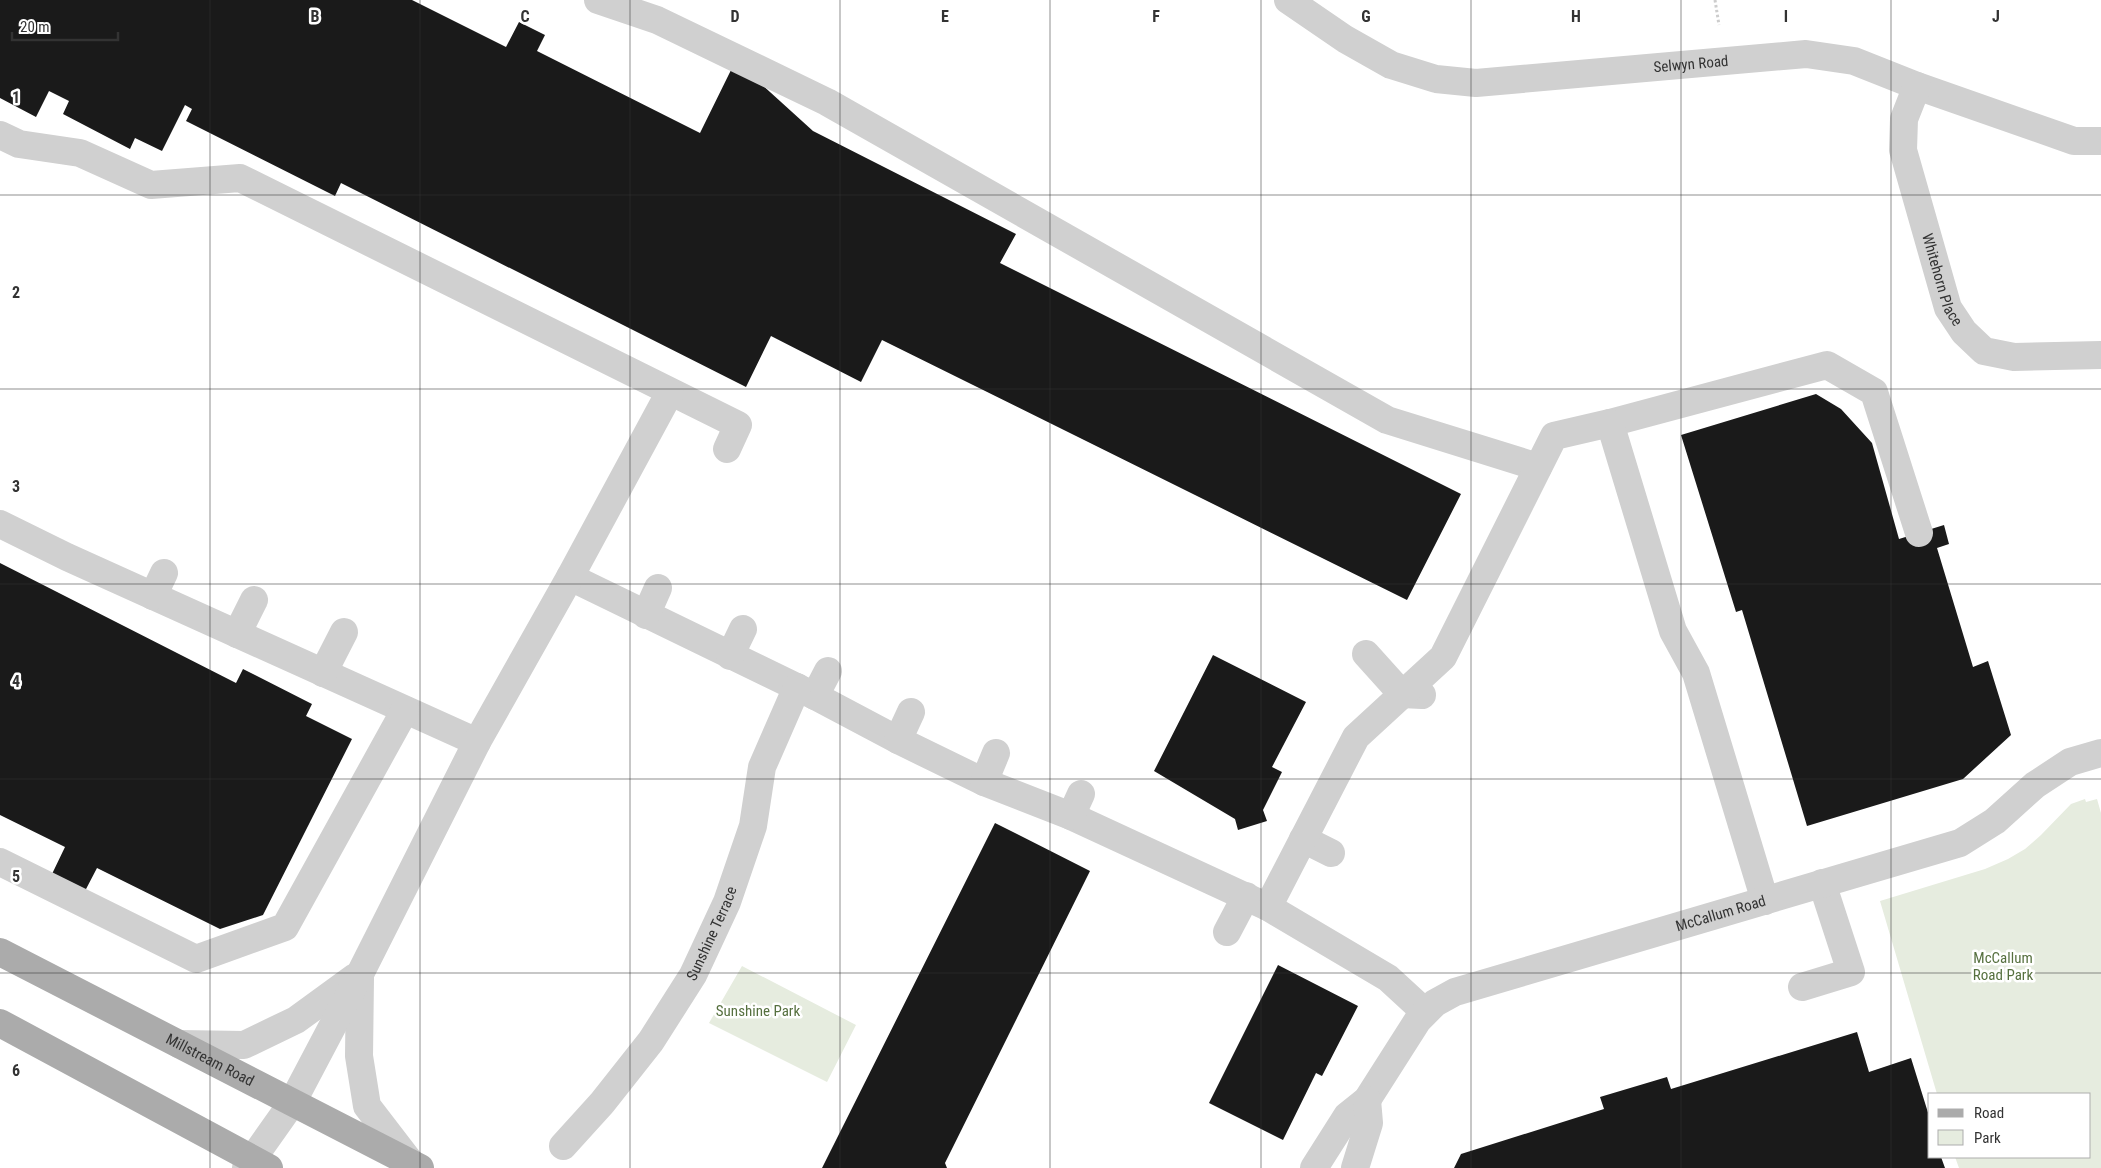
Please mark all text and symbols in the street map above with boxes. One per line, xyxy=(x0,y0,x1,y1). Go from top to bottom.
text: B xyxy=(311,7,320,26)
text: C xyxy=(520,7,530,26)
text: D xyxy=(730,7,740,26)
text: E xyxy=(941,7,949,26)
text: F xyxy=(1152,7,1160,26)
text: G xyxy=(1361,7,1371,26)
text: H xyxy=(1571,7,1581,26)
text: I xyxy=(1784,7,1788,26)
text: J xyxy=(1992,7,2000,26)
scale bar xyxy=(12,10,119,42)
text: 20 m xyxy=(20,18,50,36)
street label: Selwyn Road xyxy=(1653,52,1729,76)
text: 1 xyxy=(12,88,20,107)
street label: Whitehorn Place xyxy=(1918,231,1966,329)
text: 2 xyxy=(12,283,20,302)
text: 3 xyxy=(12,477,20,496)
text: 4 xyxy=(12,672,20,691)
text: 5 xyxy=(12,867,20,886)
street label: Sunshine Terrace xyxy=(683,884,741,984)
street label: McCallum Road xyxy=(1674,892,1768,935)
park label: McCallum Road Park xyxy=(1973,949,2033,984)
park label: Sunshine Park xyxy=(716,1002,800,1020)
street label: Millstream Road xyxy=(163,1030,257,1090)
text: 6 xyxy=(12,1061,20,1080)
legend xyxy=(1928,1093,2091,1158)
text: Road xyxy=(1974,1104,2004,1122)
text: Park xyxy=(1974,1129,2001,1147)

